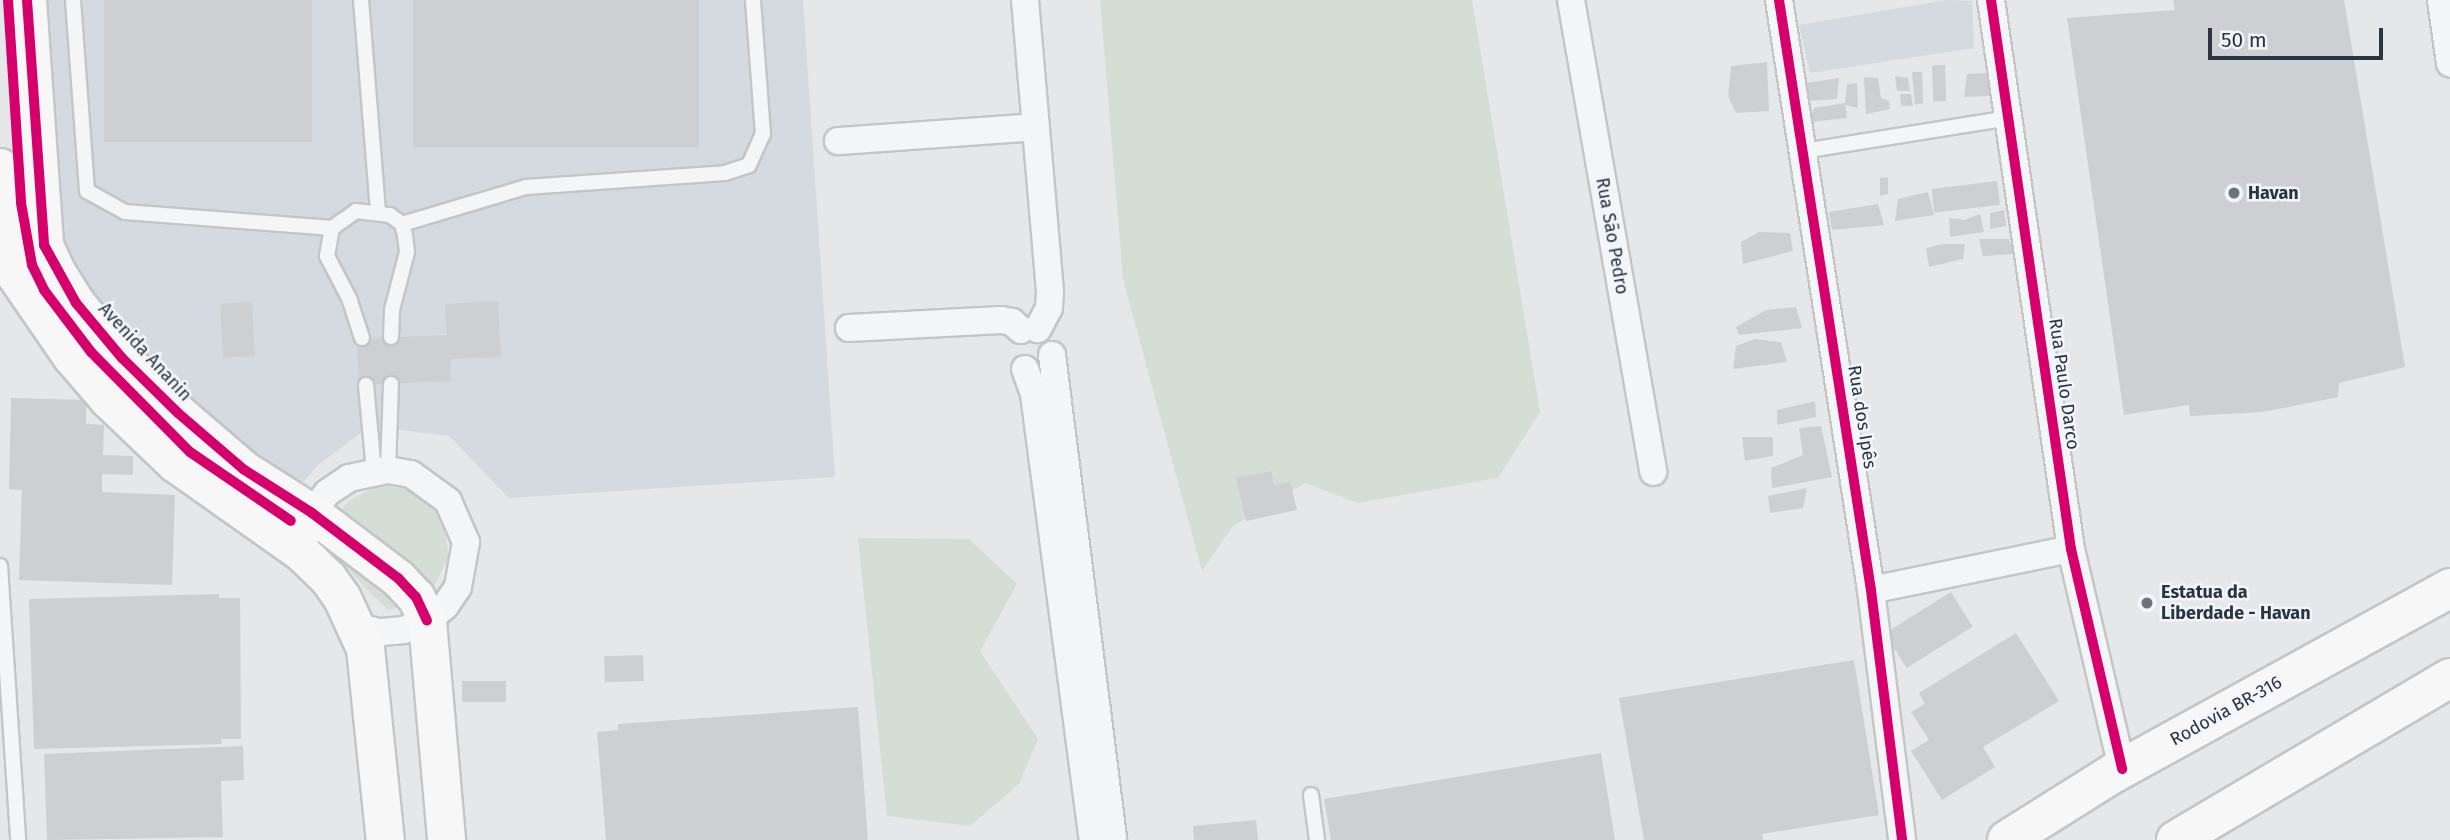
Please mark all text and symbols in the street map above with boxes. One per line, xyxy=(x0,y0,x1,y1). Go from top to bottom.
scale bar xyxy=(2212,14,2387,58)
text: 50 m xyxy=(2221,27,2267,53)
street label: Rua São Pedro xyxy=(1591,176,1633,296)
place label: Havan xyxy=(2248,182,2299,204)
marker: Havan xyxy=(2226,185,2242,201)
street label: Avenida Ananin xyxy=(94,298,196,406)
street label: Rua Paulo Darco xyxy=(2044,317,2084,451)
street label: Rua dos Ipês xyxy=(1843,364,1881,470)
place label: Estatua da Liberdade - Havan xyxy=(2161,582,2311,624)
marker: Estatua da Liberdade - Havan xyxy=(2139,595,2155,611)
street label: Rodovia BR-316 xyxy=(2166,671,2286,751)

